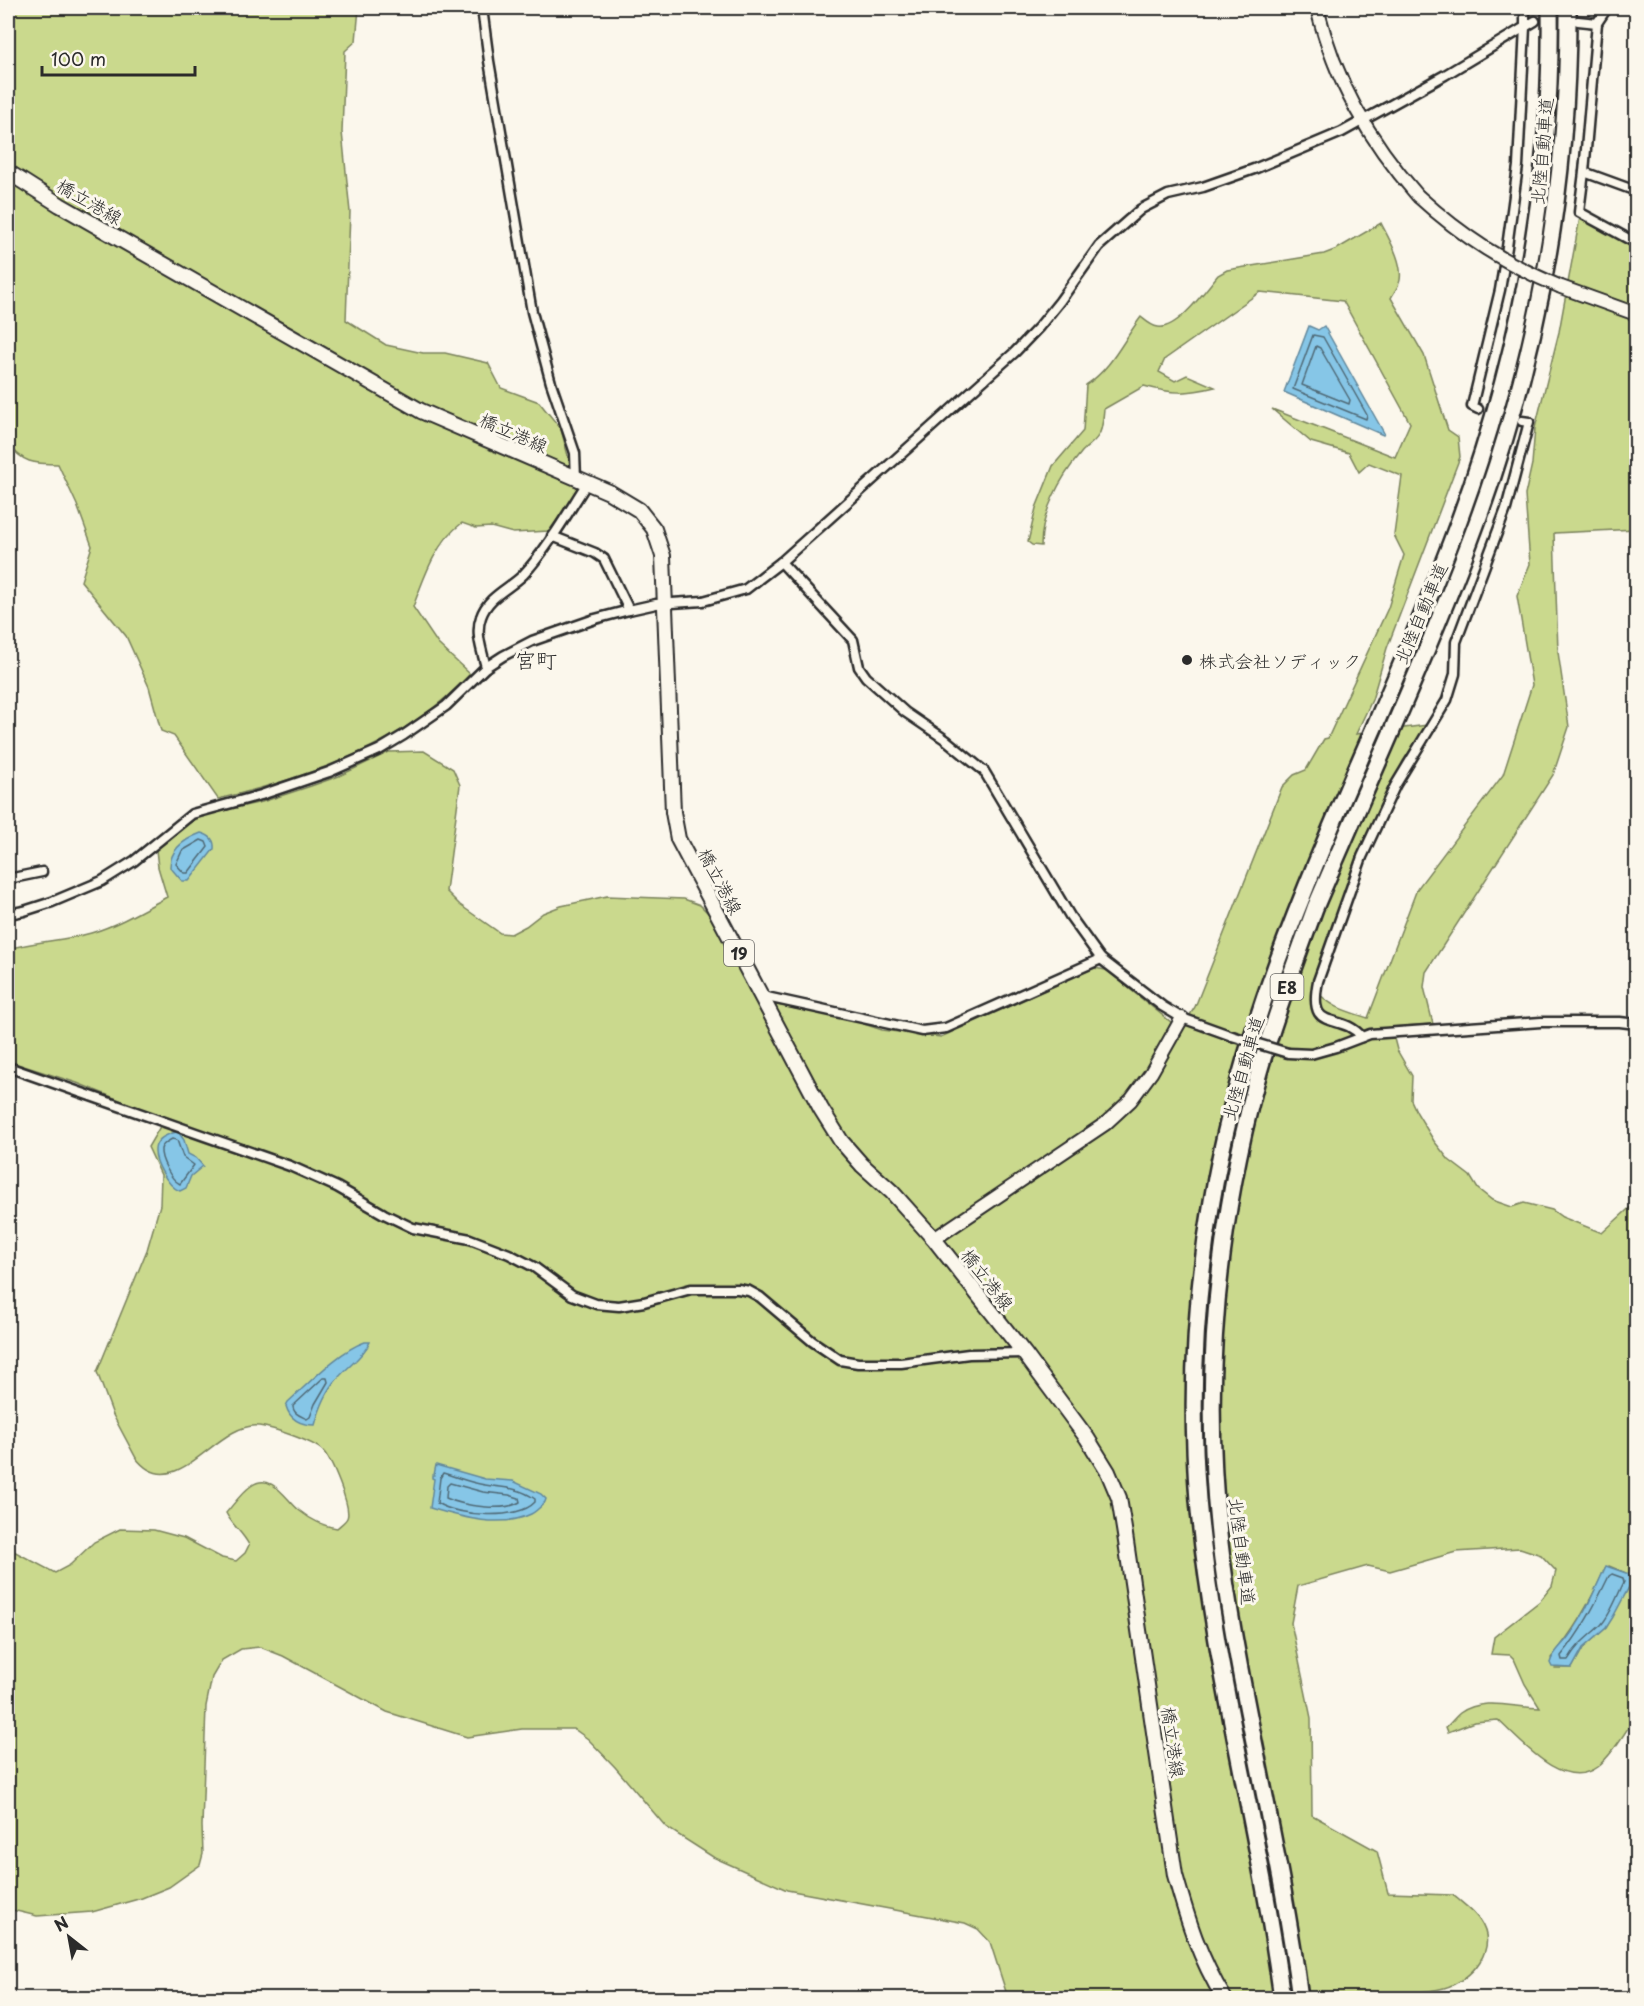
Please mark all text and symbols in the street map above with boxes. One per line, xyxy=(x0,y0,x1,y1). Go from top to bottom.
scale bar xyxy=(42,39,195,77)
text: 100 m xyxy=(51,45,106,72)
street label: 北陸自動車道 xyxy=(1523,96,1559,206)
street label: 橋立港線 xyxy=(52,171,128,231)
street label: 橋立港線 xyxy=(476,405,552,459)
street label: 北陸自動車道 xyxy=(1386,558,1454,668)
district label: 宮町 xyxy=(515,643,557,675)
place label: 株式会社ソディック xyxy=(1199,647,1361,674)
marker: 株式会社ソディック xyxy=(1180,653,1194,667)
street label: 橋立港線 xyxy=(692,843,750,919)
road number: 19 xyxy=(724,940,754,966)
road number: E8 xyxy=(1270,974,1304,1000)
street label: 北陸自動車道 xyxy=(1214,1012,1270,1124)
street label: 橋立港線 xyxy=(955,1242,1021,1316)
street label: 北陸自動車道 xyxy=(1223,1496,1263,1606)
street label: 橋立港線 xyxy=(1156,1704,1192,1780)
north arrow xyxy=(39,1907,99,1967)
text: N xyxy=(49,1910,72,1937)

